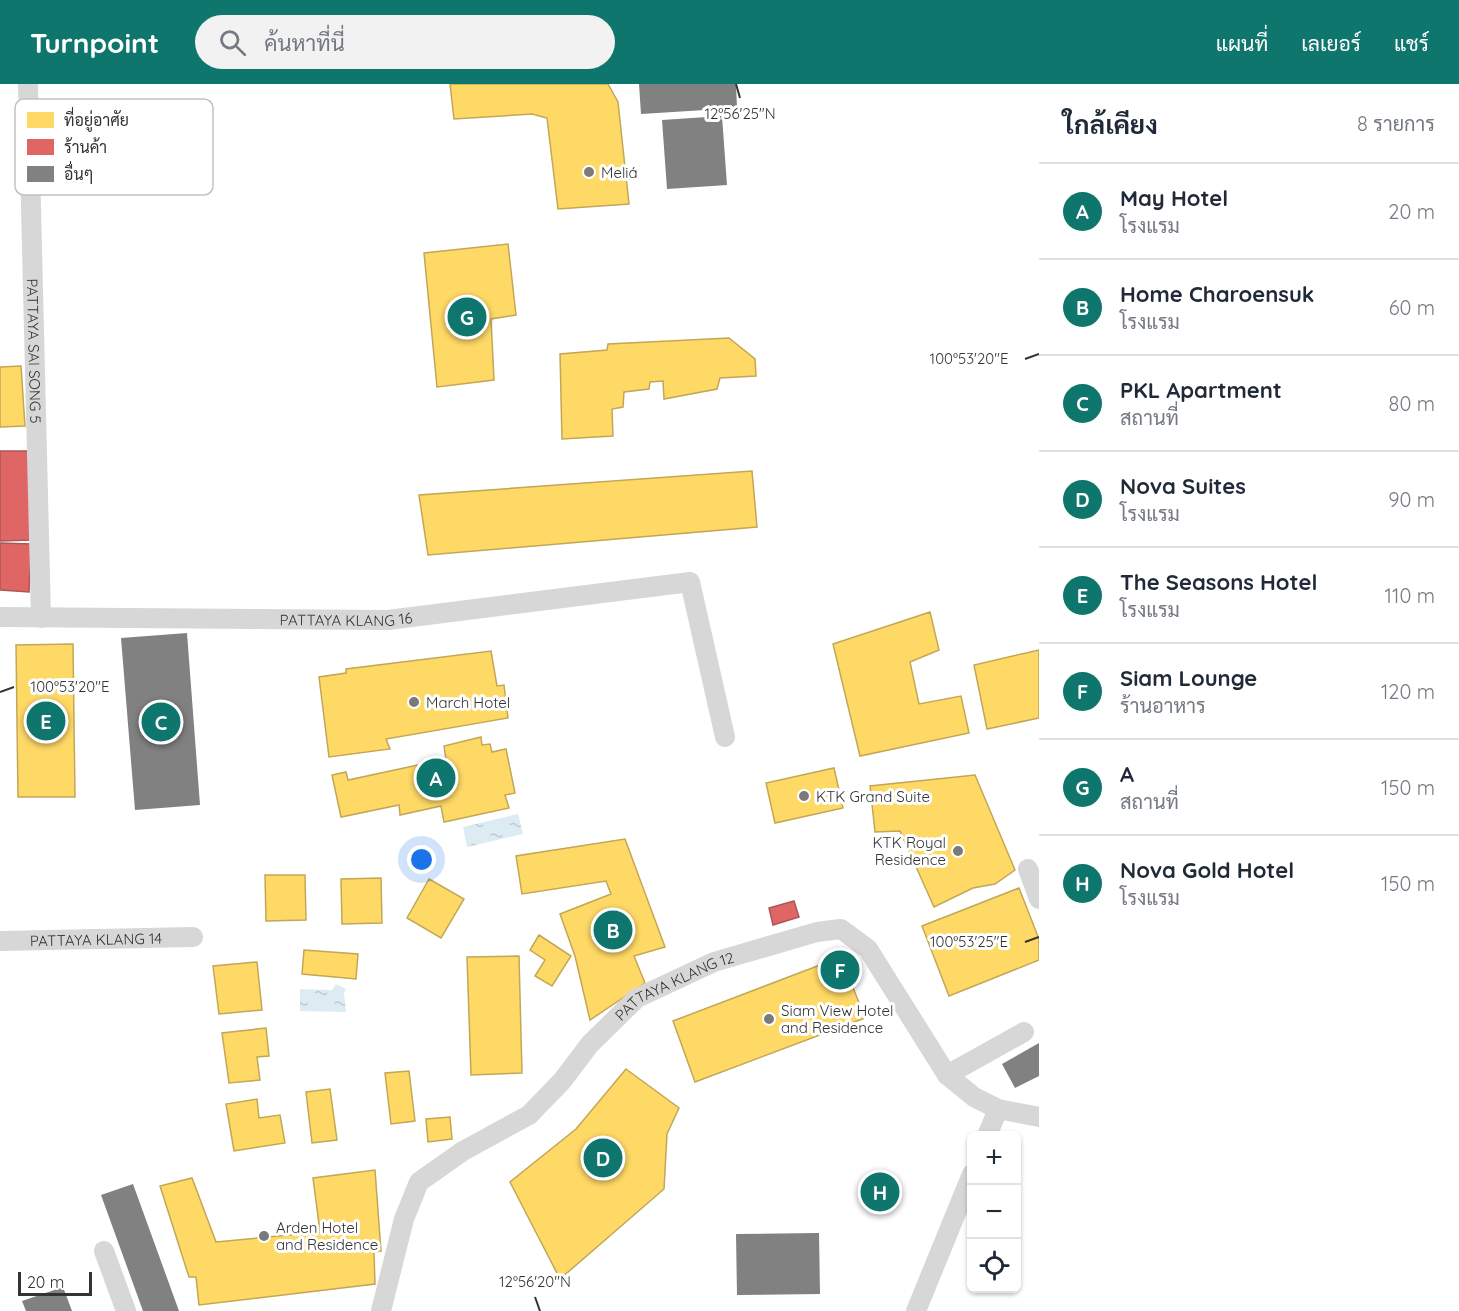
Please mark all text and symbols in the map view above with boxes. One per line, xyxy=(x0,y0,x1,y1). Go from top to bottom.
search box xyxy=(195,15,615,69)
text: Turnpoint xyxy=(30,25,159,60)
icon: search xyxy=(216,26,249,59)
text: ค้นหาที่นี่ xyxy=(264,29,345,57)
text: แผนที่ xyxy=(1216,30,1268,56)
text: เลเยอร์ xyxy=(1301,30,1361,56)
text: แชร์ xyxy=(1394,30,1429,56)
legend xyxy=(15,99,213,195)
text: 12°56'25"N xyxy=(704,104,776,123)
text: ที่อยู่อาศัย xyxy=(64,106,129,132)
text: ใกล้เคียง xyxy=(1063,108,1158,141)
text: 8 รายการ xyxy=(1357,111,1435,136)
text: ร้านค้า xyxy=(64,137,107,157)
text: อื่นๆ xyxy=(64,160,94,184)
place label: Meliá xyxy=(601,163,638,182)
marker: Meliá xyxy=(582,165,596,179)
text: May Hotel xyxy=(1120,184,1228,212)
text: A xyxy=(1076,199,1089,224)
text: 20 m xyxy=(1388,199,1435,224)
text: โรงแรม xyxy=(1120,213,1180,238)
street label: PATTAYA SAI SONG 5 xyxy=(23,278,46,424)
text: Home Charoensuk xyxy=(1120,280,1314,308)
pin: G xyxy=(448,294,486,340)
text: B xyxy=(1076,295,1089,320)
text: 60 m xyxy=(1389,295,1435,320)
text: โรงแรม xyxy=(1120,309,1180,334)
text: 100°53'20"E xyxy=(930,349,1008,368)
text: PKL Apartment xyxy=(1120,376,1282,404)
text: C xyxy=(1076,391,1089,416)
text: 80 m xyxy=(1389,391,1435,416)
text: สถานที่ xyxy=(1120,405,1179,430)
text: Nova Suites xyxy=(1120,472,1246,500)
text: D xyxy=(1075,487,1090,512)
text: 90 m xyxy=(1388,487,1435,512)
text: โรงแรม xyxy=(1120,501,1180,526)
text: The Seasons Hotel xyxy=(1120,568,1317,596)
text: E xyxy=(1077,583,1088,608)
text: 110 m xyxy=(1385,583,1435,608)
text: โรงแรม xyxy=(1120,597,1180,622)
street label: PATTAYA KLANG 16 xyxy=(280,608,413,630)
text: Siam Lounge xyxy=(1120,664,1257,692)
text: 100°53'20"E xyxy=(31,677,109,696)
text: F xyxy=(1077,679,1088,704)
text: 120 m xyxy=(1381,679,1435,704)
place label: March Hotel xyxy=(426,693,510,712)
text: ร้านอาหาร xyxy=(1120,693,1206,718)
marker: March Hotel xyxy=(407,695,421,709)
pin: E xyxy=(26,698,66,744)
pin: C xyxy=(142,700,180,744)
pin: A xyxy=(416,756,456,800)
text: A xyxy=(1120,760,1134,788)
text: G xyxy=(1076,775,1089,800)
text: 150 m xyxy=(1381,775,1435,800)
place label: KTK Grand Suite xyxy=(816,787,930,806)
marker: KTK Grand Suite xyxy=(797,789,811,803)
text: สถานที่ xyxy=(1120,789,1179,814)
place label: KTK Royal Residence xyxy=(872,833,946,869)
marker: KTK Royal Residence xyxy=(951,844,965,858)
your location xyxy=(407,845,436,874)
text: Nova Gold Hotel xyxy=(1120,856,1294,884)
text: H xyxy=(1075,871,1090,896)
text: 150 m xyxy=(1381,871,1435,896)
text: โรงแรม xyxy=(1120,885,1180,910)
pin: B xyxy=(594,908,632,952)
street label: PATTAYA KLANG 14 xyxy=(30,928,162,950)
text: 100°53'25"E xyxy=(930,932,1008,951)
street label: PATTAYA KLANG 12 xyxy=(610,947,736,1024)
pin: F xyxy=(820,948,860,992)
place label: Siam View Hotel and Residence xyxy=(781,1001,893,1037)
marker: Siam View Hotel and Residence xyxy=(762,1012,776,1026)
map controls xyxy=(967,1131,1021,1293)
button: + xyxy=(967,1131,1021,1185)
pin: D xyxy=(584,1136,622,1180)
pin: H xyxy=(860,1170,900,1214)
button: − xyxy=(967,1185,1021,1239)
place label: Arden Hotel and Residence xyxy=(276,1218,378,1254)
marker: Arden Hotel and Residence xyxy=(257,1229,271,1243)
button: locate xyxy=(967,1239,1021,1293)
scale bar xyxy=(18,1269,92,1296)
text: 20 m xyxy=(27,1272,64,1292)
text: 12°56'20"N xyxy=(499,1272,571,1291)

